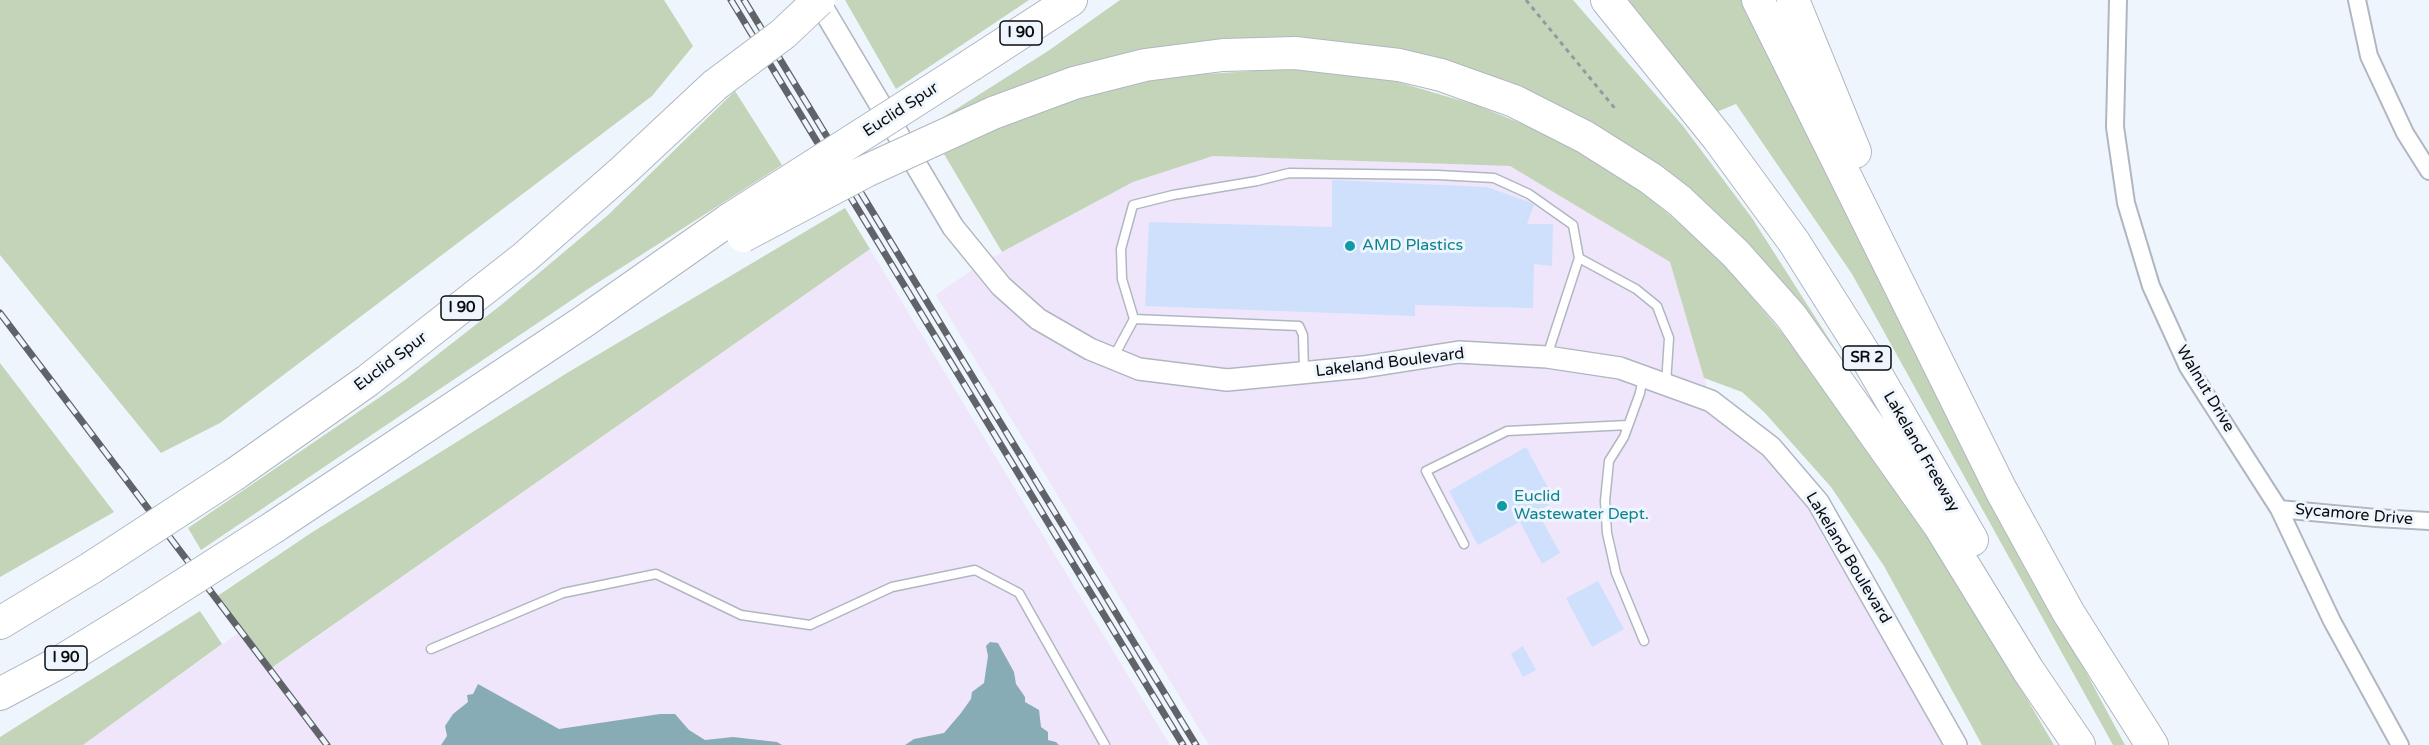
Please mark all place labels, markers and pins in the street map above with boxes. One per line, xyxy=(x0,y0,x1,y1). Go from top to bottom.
place label: AMD Plastics xyxy=(1362,236,1463,256)
marker: AMD Plastics xyxy=(1343,239,1357,253)
place label: Euclid Wastewater Dept. xyxy=(1514,487,1649,525)
marker: Euclid Wastewater Dept. xyxy=(1495,499,1509,513)

